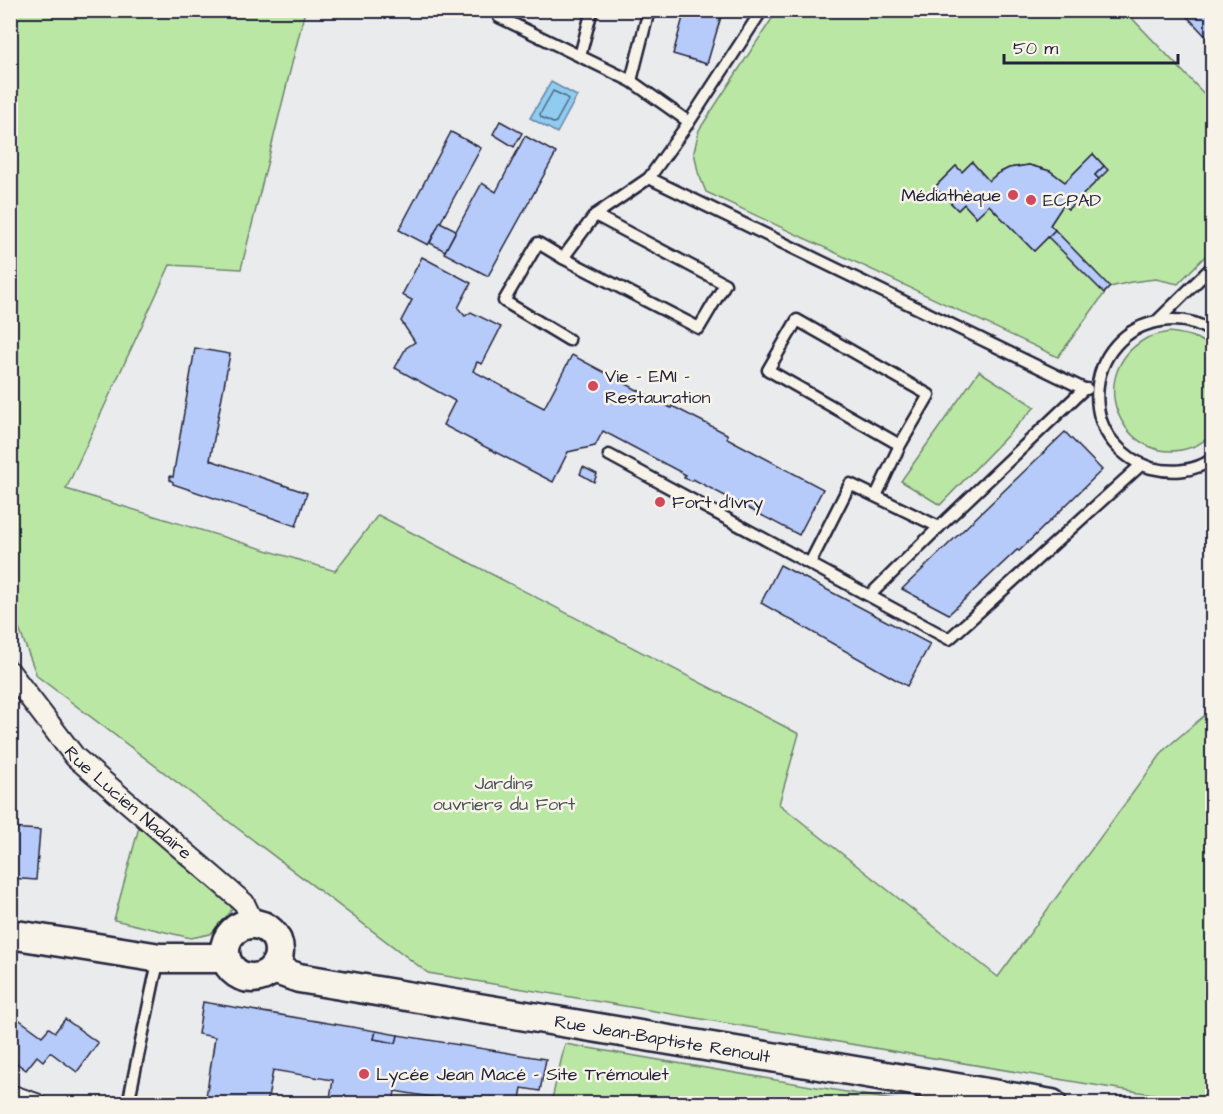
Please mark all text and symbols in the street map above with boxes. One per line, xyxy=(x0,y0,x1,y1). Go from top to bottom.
scale bar xyxy=(1004,27,1178,65)
text: 50 m xyxy=(1013,36,1058,61)
place label: Médiathèque xyxy=(901,183,1001,208)
marker: Médiathèque xyxy=(1006,188,1020,202)
place label: ECPAD xyxy=(1043,188,1101,213)
marker: ECPAD xyxy=(1024,193,1038,207)
place label: Vie - EMI - Restauration xyxy=(605,364,710,410)
marker: Vie - EMI - Restauration xyxy=(586,379,600,393)
place label: Fort d'Ivry xyxy=(672,490,763,516)
marker: Fort d'Ivry xyxy=(653,495,667,509)
street label: Rue Lucien Nadaire xyxy=(58,741,198,865)
park label: Jardins ouvriers du Fort xyxy=(433,771,576,817)
street label: Rue Jean-Baptiste Renoult xyxy=(553,1008,773,1069)
place label: Lycée Jean Macé - Site Trémoulet xyxy=(376,1062,669,1088)
marker: Lycée Jean Macé - Site Trémoulet xyxy=(357,1067,371,1081)

